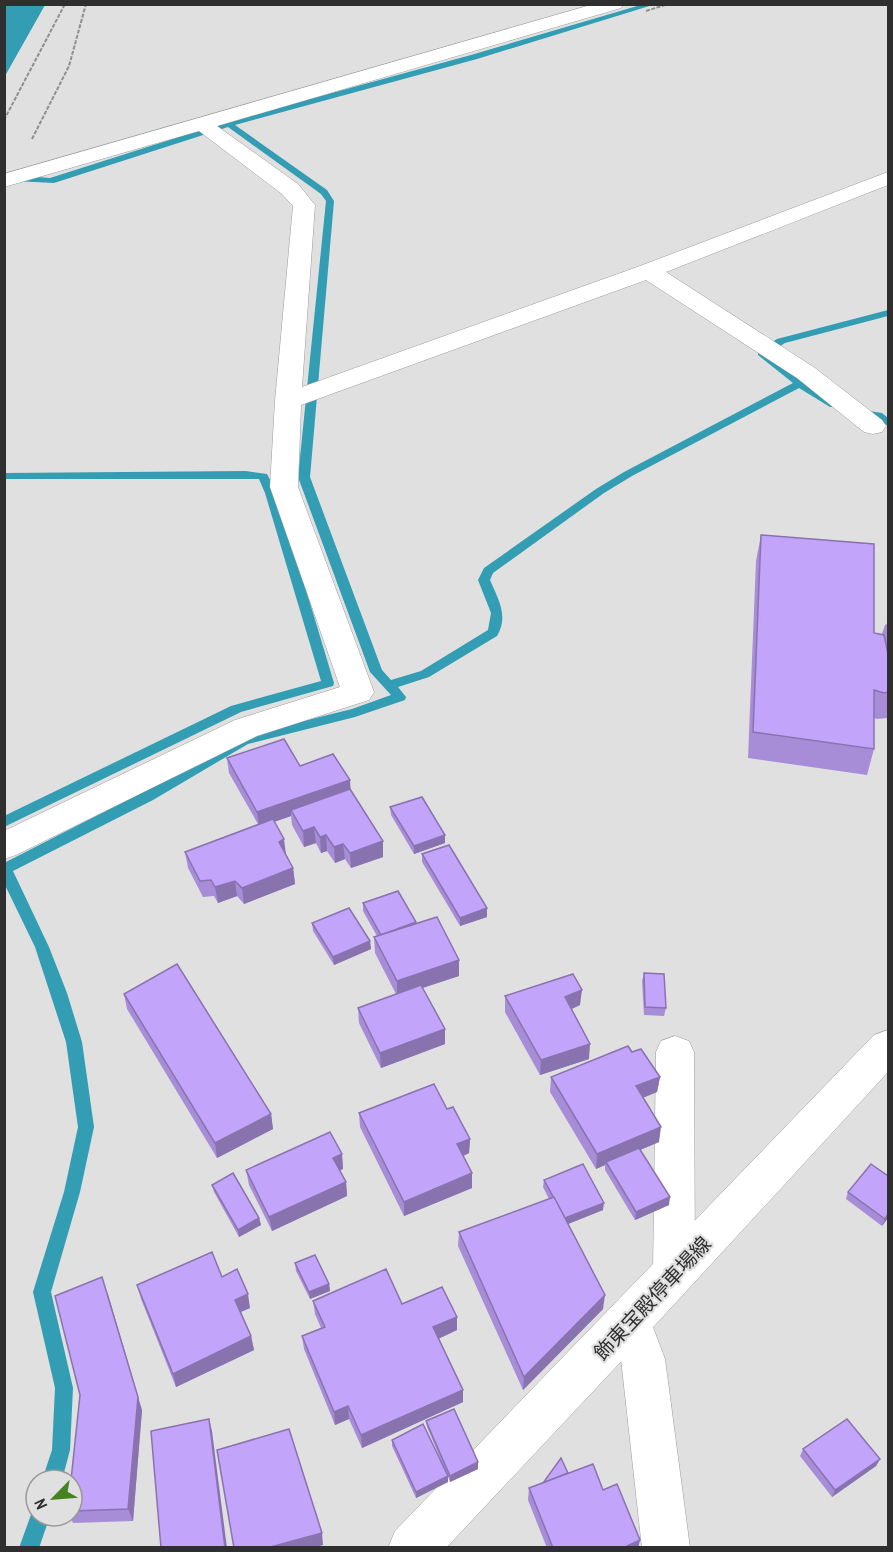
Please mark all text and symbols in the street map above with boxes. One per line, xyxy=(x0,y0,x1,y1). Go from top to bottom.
street label: 飾東宝殿停車場線 xyxy=(588,1230,716,1366)
north arrow xyxy=(24,1468,84,1528)
text: N xyxy=(28,1495,52,1513)

